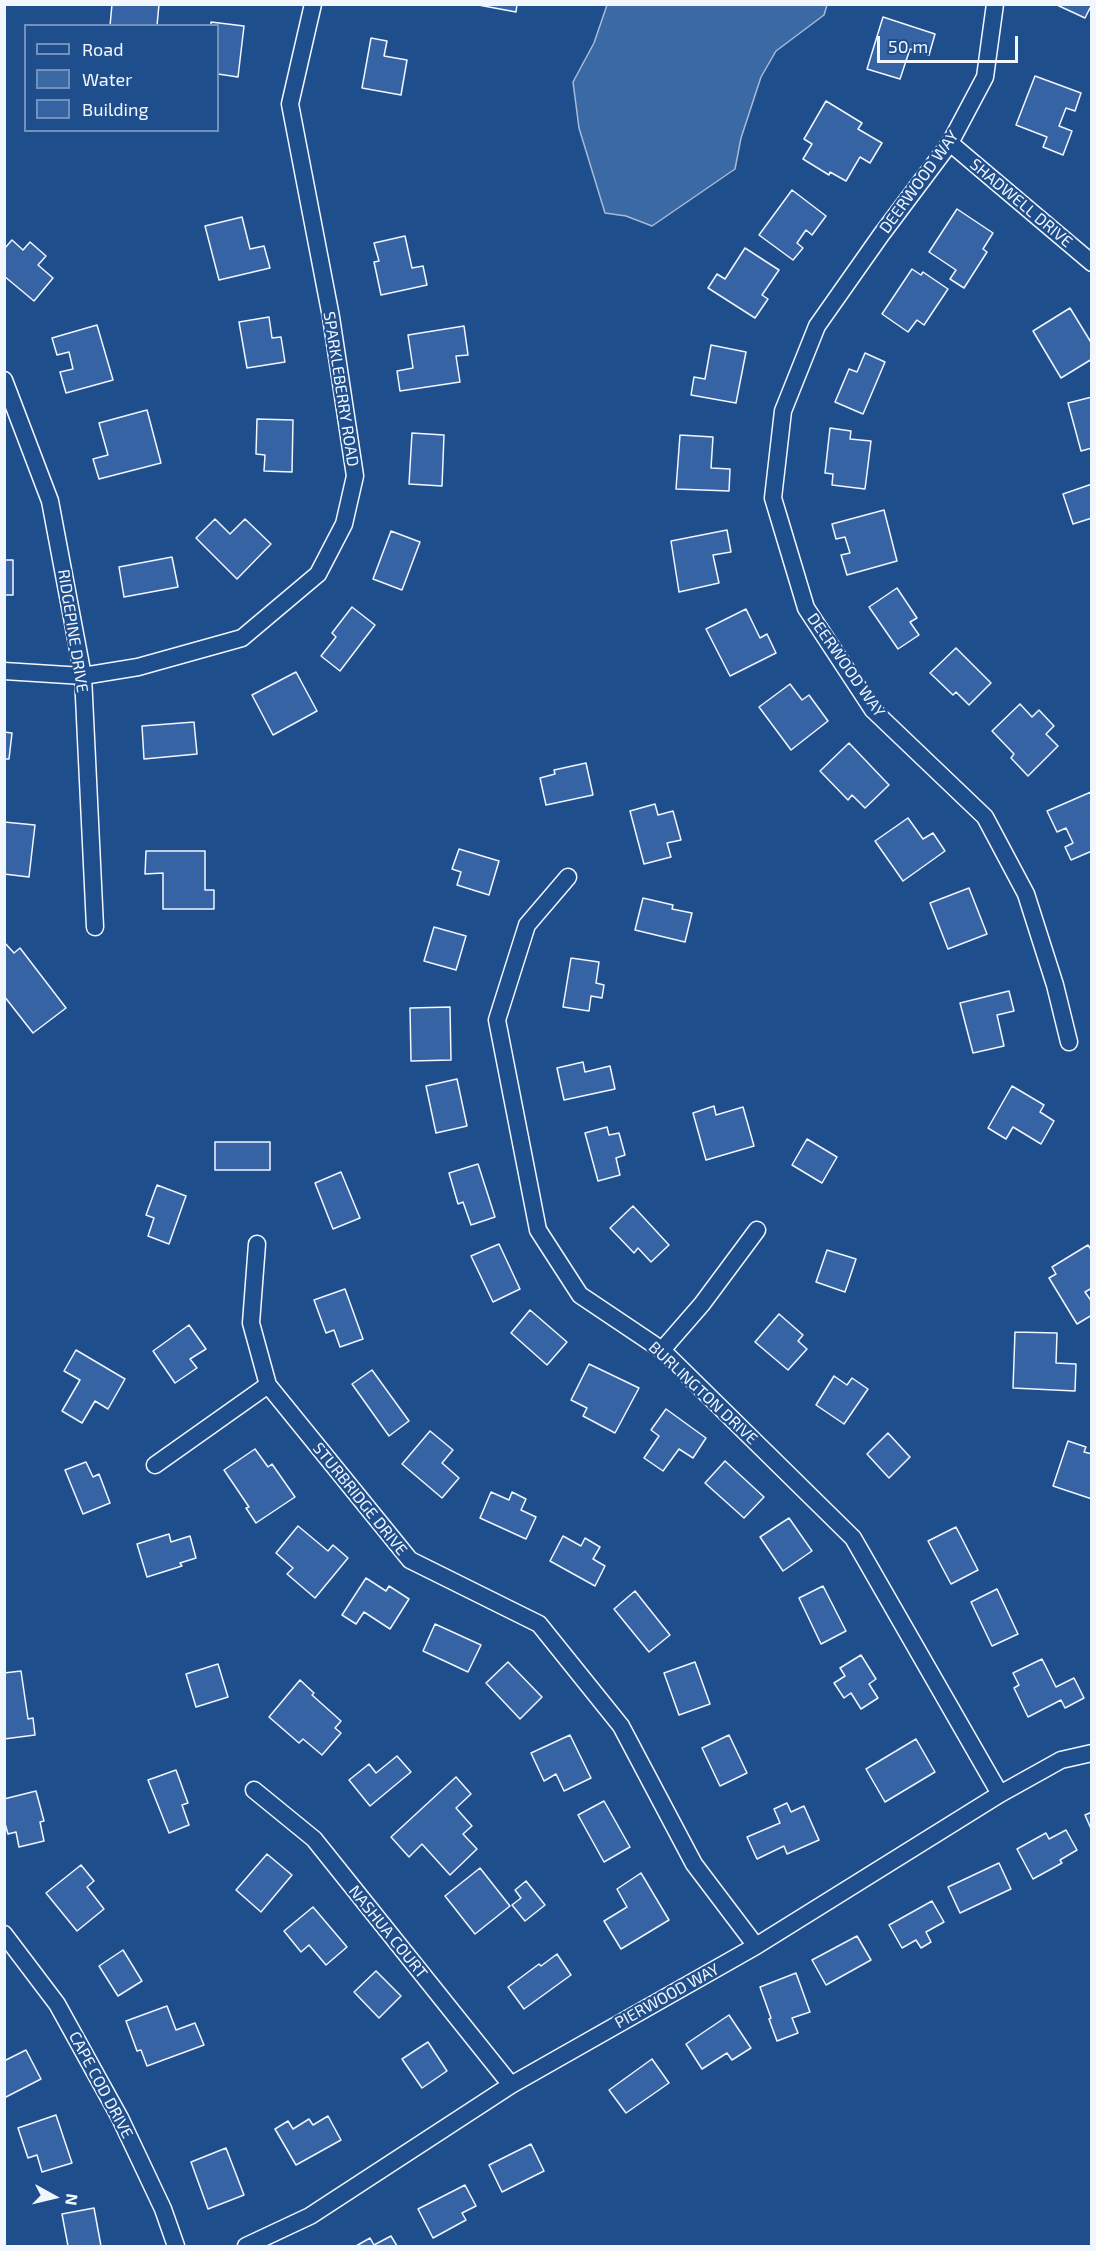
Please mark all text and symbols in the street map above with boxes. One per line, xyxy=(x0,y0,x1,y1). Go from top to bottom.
legend xyxy=(24,24,219,132)
scale bar xyxy=(880,24,1021,62)
text: 50 m xyxy=(888,35,928,57)
text: Road xyxy=(82,38,123,60)
text: Water xyxy=(82,68,132,90)
text: Building xyxy=(82,98,149,120)
street label: DEERWOOD WAY xyxy=(875,127,963,237)
street label: SHADWELL DRIVE xyxy=(966,155,1076,251)
street label: SPARKLEBERRY ROAD xyxy=(319,310,363,468)
street label: RIDGEPINE DRIVE xyxy=(54,568,92,694)
street label: DEERWOOD WAY xyxy=(803,609,889,721)
street label: BURLINGTON DRIVE xyxy=(644,1338,762,1448)
street label: STURBRIDGE DRIVE xyxy=(309,1439,411,1559)
street label: NASHUA COURT xyxy=(345,1882,431,1982)
street label: PIERWOOD WAY xyxy=(612,1959,722,2033)
street label: CAPE COD DRIVE xyxy=(65,2028,137,2142)
north arrow xyxy=(24,2167,84,2227)
text: N xyxy=(62,2193,83,2207)

